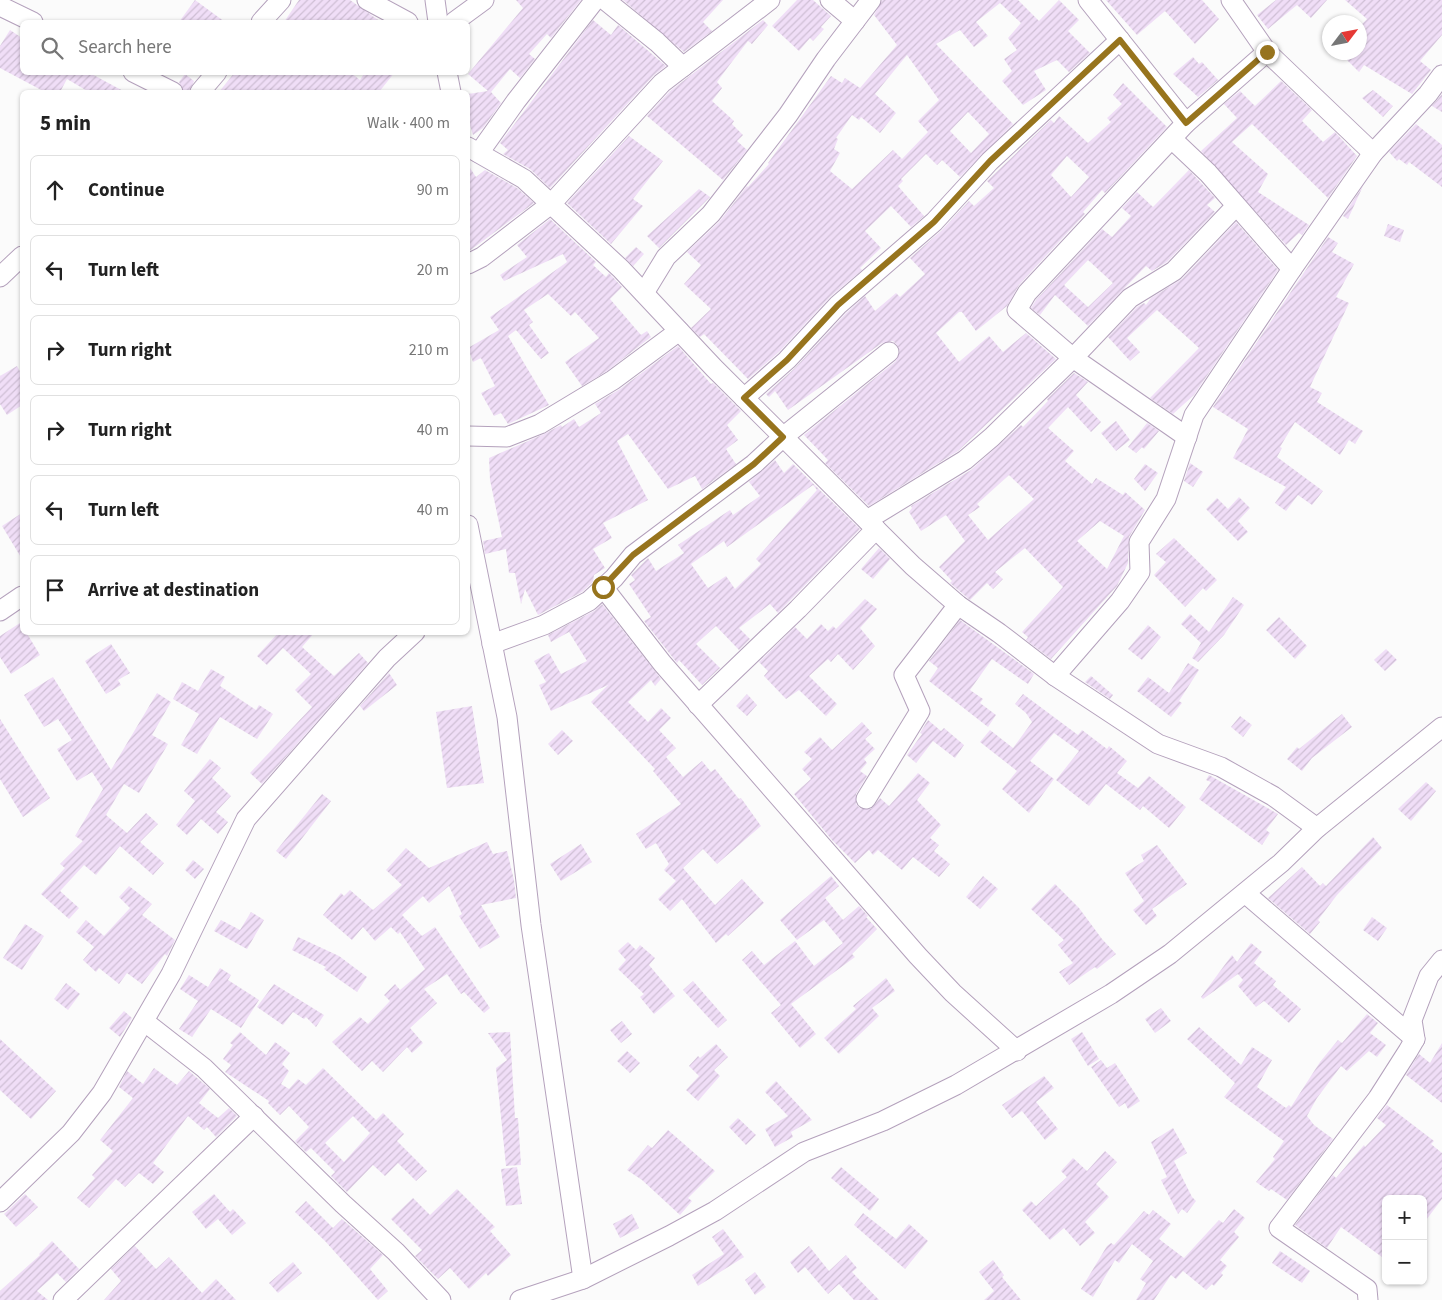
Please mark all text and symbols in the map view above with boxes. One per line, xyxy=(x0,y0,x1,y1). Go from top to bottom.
north arrow xyxy=(1322,15,1367,60)
search box xyxy=(20,20,470,75)
icon: search xyxy=(38,34,66,62)
text: Search here xyxy=(78,34,172,61)
route end xyxy=(1256,41,1279,64)
text: 5 min xyxy=(40,108,91,138)
text: Walk · 400 m xyxy=(367,112,450,134)
icon: ahead xyxy=(41,176,69,204)
text: Continue xyxy=(88,177,165,204)
text: 90 m xyxy=(417,179,449,201)
icon: left xyxy=(41,256,69,284)
text: Turn left xyxy=(88,257,159,284)
text: 20 m xyxy=(417,259,449,281)
icon: right xyxy=(41,336,69,364)
text: Turn right xyxy=(88,337,172,364)
text: 210 m xyxy=(409,339,449,361)
icon: right xyxy=(41,416,69,444)
text: Turn right xyxy=(88,417,172,444)
text: 40 m xyxy=(417,419,449,441)
icon: left xyxy=(41,496,69,524)
text: Turn left xyxy=(88,497,159,524)
text: 40 m xyxy=(417,499,449,521)
icon: arrive xyxy=(41,576,69,604)
route start xyxy=(592,576,615,599)
text: Arrive at destination xyxy=(88,577,259,604)
map controls xyxy=(1382,1195,1427,1285)
button: + xyxy=(1382,1195,1427,1240)
button: − xyxy=(1382,1240,1427,1285)

